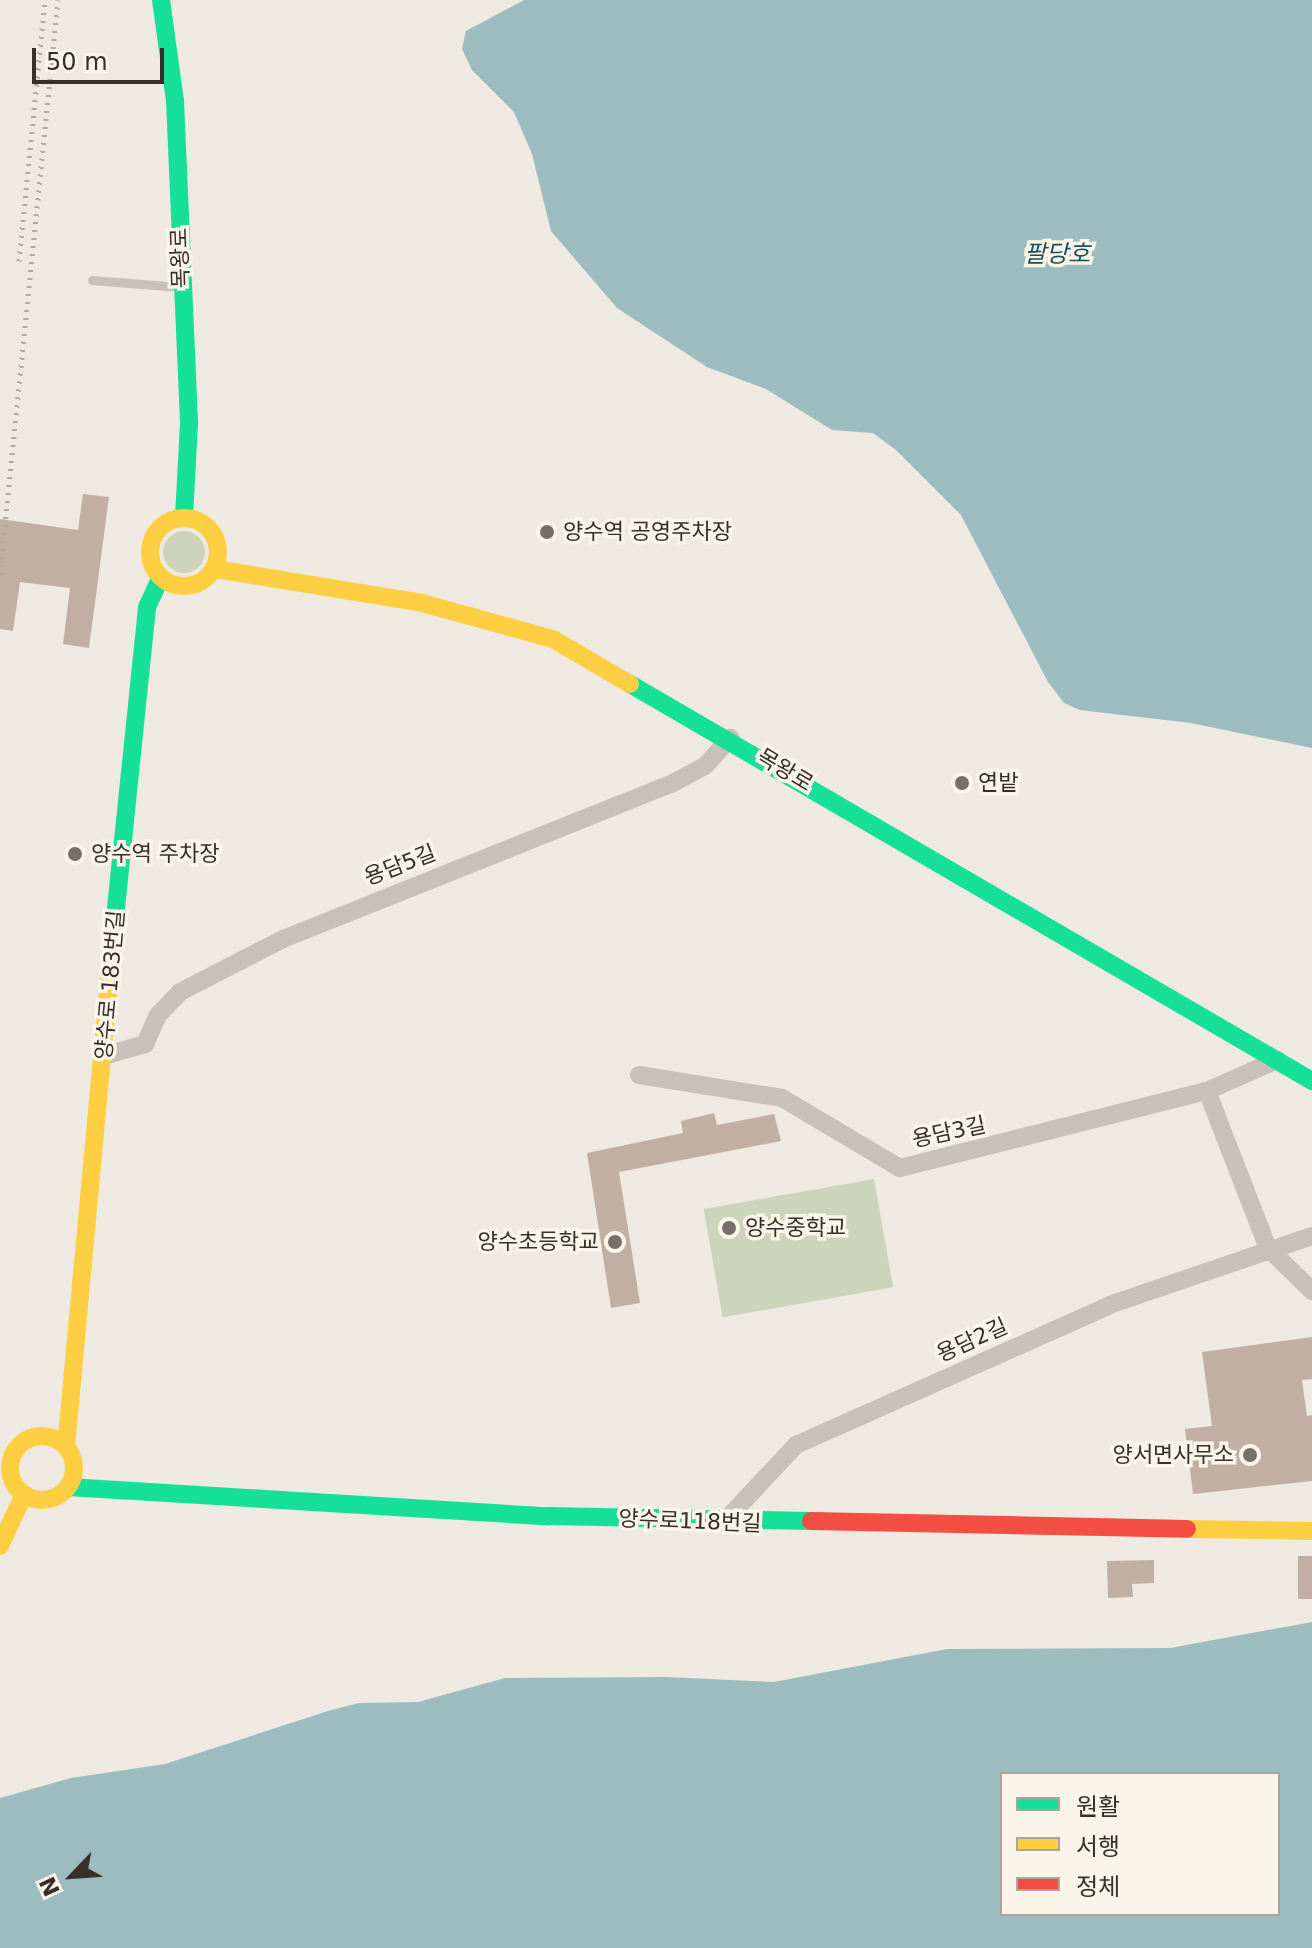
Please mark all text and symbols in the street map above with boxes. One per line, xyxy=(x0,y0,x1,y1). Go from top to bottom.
scale bar xyxy=(36,32,168,82)
text: 50 m xyxy=(46,48,108,76)
street label: 목왕로 xyxy=(166,227,194,289)
water label: 팔당호 xyxy=(1024,241,1090,269)
place label: 양수역 공영주차장 xyxy=(563,519,732,545)
marker: 양수역 공영주차장 xyxy=(538,523,556,541)
street label: 목왕로 xyxy=(752,743,818,797)
place label: 연밭 xyxy=(978,770,1018,796)
marker: 연밭 xyxy=(953,774,971,792)
street label: 용담5길 xyxy=(360,839,440,891)
place label: 양수역 주차장 xyxy=(91,841,219,867)
marker: 양수역 주차장 xyxy=(66,845,84,863)
street label: 양수로 183번길 xyxy=(90,909,130,1061)
street label: 용담3길 xyxy=(910,1111,988,1153)
place label: 양수중학교 xyxy=(745,1215,846,1241)
marker: 양수중학교 xyxy=(720,1219,738,1237)
place label: 양수초등학교 xyxy=(478,1229,599,1255)
marker: 양수초등학교 xyxy=(606,1233,624,1251)
street label: 용담2길 xyxy=(933,1313,1011,1367)
place label: 양서면사무소 xyxy=(1113,1442,1234,1468)
marker: 양서면사무소 xyxy=(1241,1446,1259,1464)
street label: 양수로118번길 xyxy=(618,1505,762,1537)
legend xyxy=(1000,1772,1280,1916)
text: 원활 xyxy=(1076,1793,1120,1821)
text: 서행 xyxy=(1076,1833,1120,1861)
north arrow xyxy=(32,1836,112,1916)
text: N xyxy=(35,1873,65,1900)
text: 정체 xyxy=(1076,1873,1120,1901)

